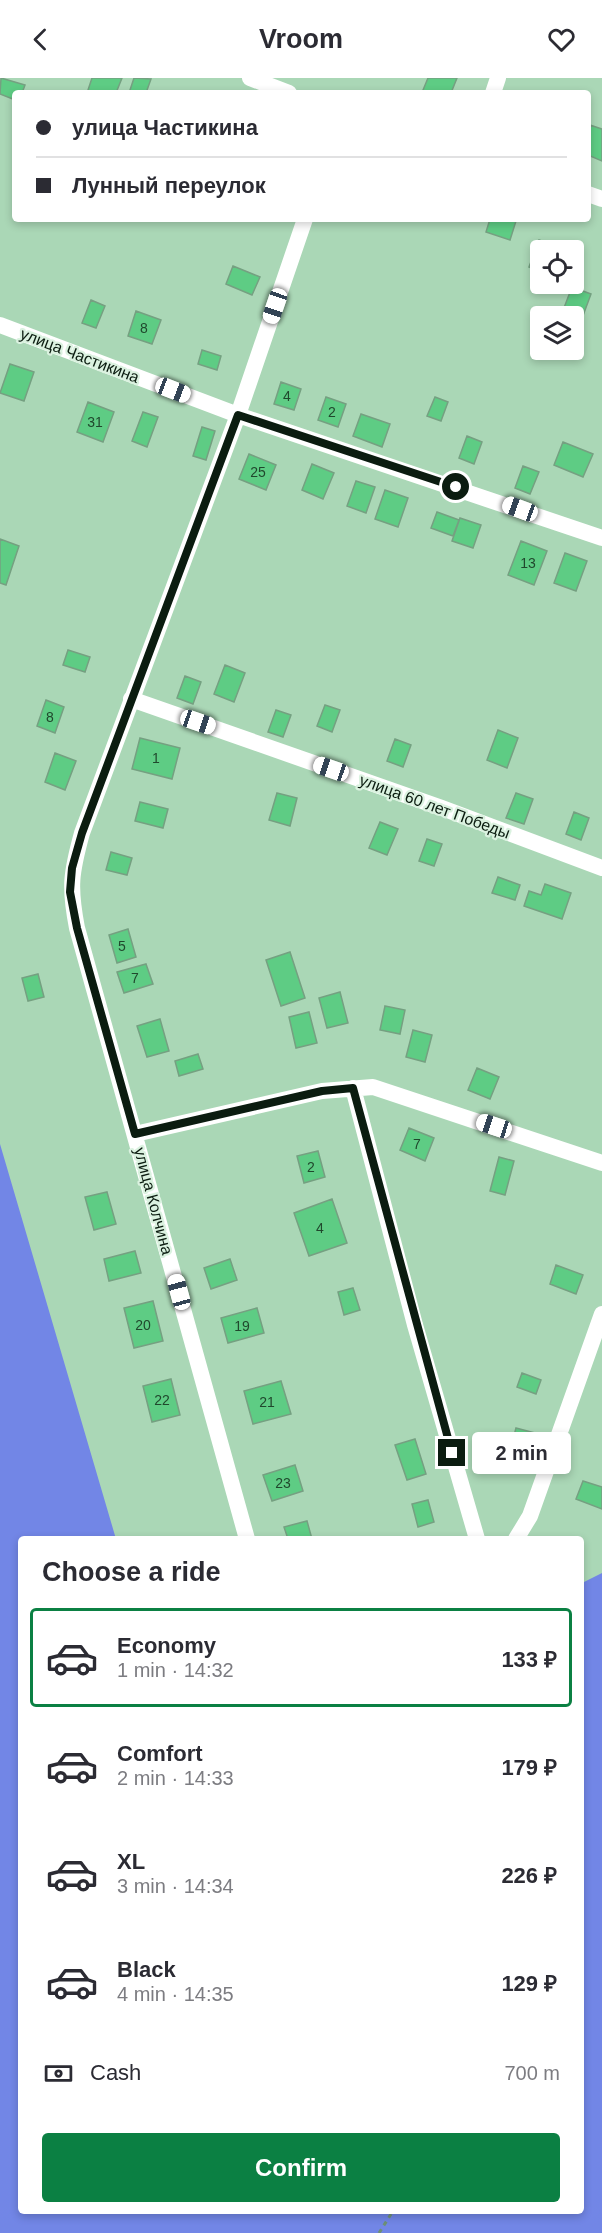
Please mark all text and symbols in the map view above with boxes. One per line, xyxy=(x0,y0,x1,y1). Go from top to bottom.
icon: back xyxy=(24,23,57,56)
icon: heart xyxy=(545,23,578,56)
text: Vroom xyxy=(259,24,343,54)
text: улица Частикина xyxy=(72,115,258,140)
text: Лунный переулок xyxy=(72,173,266,198)
map controls xyxy=(530,240,584,360)
button: locate xyxy=(530,240,584,294)
car xyxy=(261,286,289,326)
button: layers xyxy=(530,306,584,360)
house number: 8 xyxy=(140,320,148,336)
street label: улица Частикина xyxy=(18,325,142,386)
car xyxy=(153,375,193,405)
house number: 4 xyxy=(283,388,291,404)
house number: 2 xyxy=(328,404,336,420)
house number: 31 xyxy=(87,414,103,430)
house number: 25 xyxy=(250,464,266,480)
route start xyxy=(442,473,469,500)
car xyxy=(500,494,540,524)
house number: 13 xyxy=(520,555,536,571)
car xyxy=(178,708,218,736)
house number: 8 xyxy=(46,709,54,725)
house number: 1 xyxy=(152,750,160,766)
car xyxy=(311,755,351,783)
street label: улица 60 лет Победы xyxy=(357,771,512,842)
house number: 5 xyxy=(118,938,126,954)
house number: 7 xyxy=(131,970,139,986)
car xyxy=(474,1112,514,1140)
house number: 7 xyxy=(413,1136,421,1152)
street label: улица Колчина xyxy=(131,1146,176,1257)
house number: 2 xyxy=(307,1159,315,1175)
house number: 4 xyxy=(316,1220,324,1236)
car xyxy=(166,1272,192,1312)
house number: 20 xyxy=(135,1317,151,1333)
house number: 19 xyxy=(234,1318,250,1334)
house number: 22 xyxy=(154,1392,170,1408)
house number: 21 xyxy=(259,1394,275,1410)
callout: 2 min xyxy=(473,1432,572,1474)
route end xyxy=(438,1439,465,1466)
text: 2 min xyxy=(495,1442,548,1464)
house number: 23 xyxy=(275,1475,291,1491)
text: Choose a ride xyxy=(42,1557,221,1587)
icon: car xyxy=(45,1631,99,1685)
text: Economy xyxy=(117,1633,216,1658)
text: 133 ₽ xyxy=(501,1647,557,1672)
text: 1 min · 14:32 xyxy=(117,1659,234,1681)
icon: car xyxy=(45,1739,99,1793)
text: Comfort xyxy=(117,1741,203,1766)
text: 179 ₽ xyxy=(501,1755,557,1780)
text: 2 min · 14:33 xyxy=(117,1767,234,1789)
icon: car xyxy=(45,1847,99,1901)
text: XL xyxy=(117,1849,145,1874)
text: 226 ₽ xyxy=(501,1863,557,1888)
text: 3 min · 14:34 xyxy=(117,1875,234,1897)
icon: car xyxy=(45,1955,99,2009)
text: Black xyxy=(117,1957,176,1982)
text: 129 ₽ xyxy=(501,1971,557,1996)
text: 4 min · 14:35 xyxy=(117,1983,234,2005)
icon: cash xyxy=(42,2057,75,2090)
text: Cash xyxy=(90,2060,141,2085)
text: 700 m xyxy=(504,2062,560,2084)
button: Confirm xyxy=(42,2133,560,2202)

